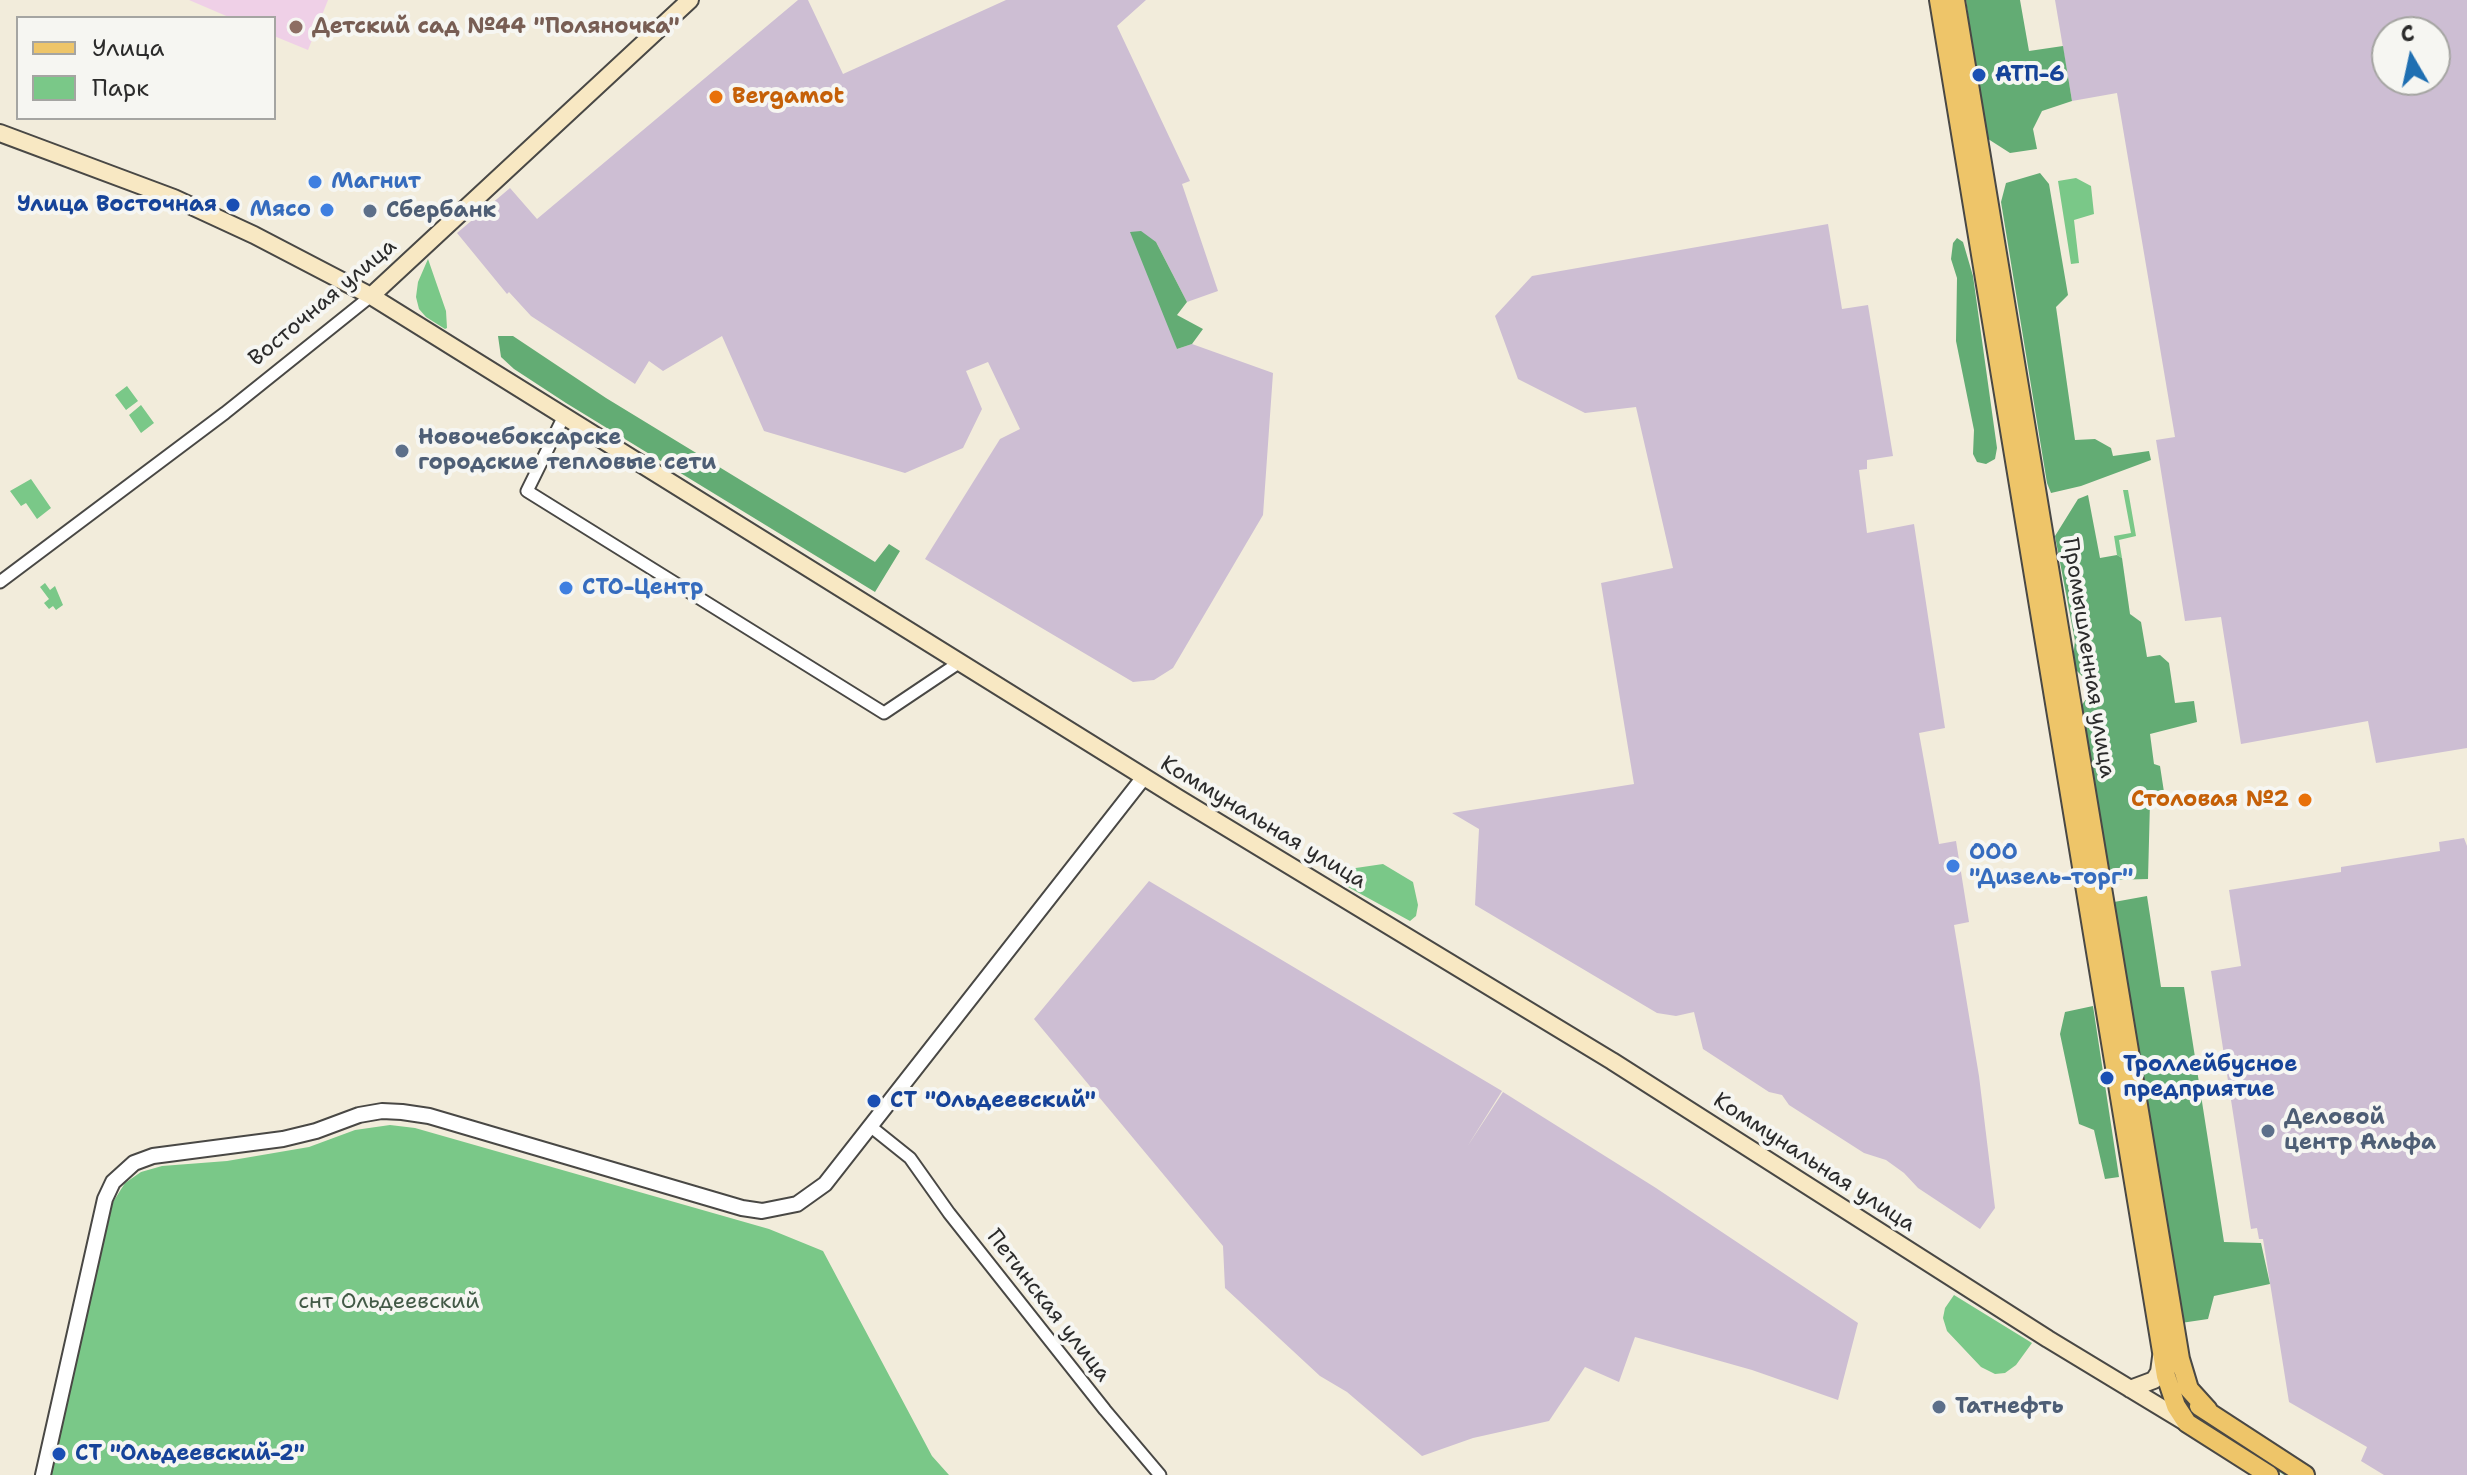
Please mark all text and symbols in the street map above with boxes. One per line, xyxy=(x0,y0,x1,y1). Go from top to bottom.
place label: Детский сад №44 "Поляночка" xyxy=(312,14,680,40)
legend xyxy=(16,16,276,120)
north arrow xyxy=(2371,16,2451,96)
marker: Детский сад №44 "Поляночка" xyxy=(287,18,305,36)
text: С xyxy=(2399,18,2416,49)
text: Улица xyxy=(92,32,165,64)
place label: АТП-6 xyxy=(1995,62,2065,88)
marker: АТП-6 xyxy=(1970,66,1988,84)
text: Парк xyxy=(92,72,149,104)
place label: Bergamot xyxy=(732,84,844,110)
marker: Bergamot xyxy=(707,88,725,106)
place label: Магнит xyxy=(331,169,421,195)
marker: Магнит xyxy=(306,173,324,191)
place label: Улица Восточная xyxy=(17,192,217,218)
marker: Улица Восточная xyxy=(224,196,242,214)
place label: Мясо xyxy=(250,197,311,223)
place label: Сбербанк xyxy=(386,198,496,224)
marker: Мясо xyxy=(318,201,336,219)
marker: Сбербанк xyxy=(361,202,379,220)
street label: Восточная улица xyxy=(244,234,402,372)
place label: Новочебоксарске городские тепловые сети xyxy=(418,425,716,476)
marker: Новочебоксарске городские тепловые сети xyxy=(393,442,411,460)
street label: Промышленная улица xyxy=(2056,536,2120,780)
place label: СТО-Центр xyxy=(582,575,703,601)
marker: СТО-Центр xyxy=(557,579,575,597)
street label: Коммунальная улица xyxy=(1155,751,1371,895)
place label: Столовая №2 xyxy=(2131,787,2289,813)
marker: Столовая №2 xyxy=(2296,791,2314,809)
place label: ООО "Дизель-торг" xyxy=(1969,840,2134,892)
marker: ООО "Дизель-торг" xyxy=(1944,857,1962,875)
place label: Троллейбусное предприятие xyxy=(2123,1052,2297,1104)
marker: Троллейбусное предприятие xyxy=(2098,1069,2116,1087)
place label: СТ "Ольдеевский" xyxy=(890,1088,1096,1114)
street label: Коммунальная улица xyxy=(1708,1088,1920,1238)
marker: СТ "Ольдеевский" xyxy=(865,1092,883,1110)
place label: Деловой центр Альфа xyxy=(2284,1105,2436,1156)
marker: Деловой центр Альфа xyxy=(2259,1122,2277,1140)
street label: Петинская улица xyxy=(980,1225,1116,1387)
park label: снт Ольдеевский xyxy=(298,1289,480,1315)
place label: Татнефть xyxy=(1955,1394,2064,1420)
marker: Татнефть xyxy=(1930,1398,1948,1416)
place label: СТ "Ольдеевский-2" xyxy=(75,1441,305,1467)
marker: СТ "Ольдеевский-2" xyxy=(50,1445,68,1463)

